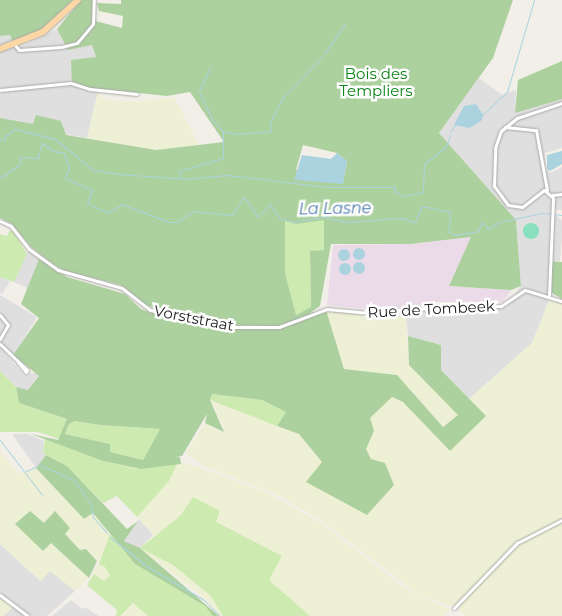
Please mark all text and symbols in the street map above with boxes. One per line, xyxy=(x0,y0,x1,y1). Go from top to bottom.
park label: Bois des Templiers xyxy=(339,64,413,99)
water label: La Lasne xyxy=(298,199,372,219)
street label: Rue de Tombeek xyxy=(367,297,495,321)
street label: Vorststraat xyxy=(153,301,235,335)

